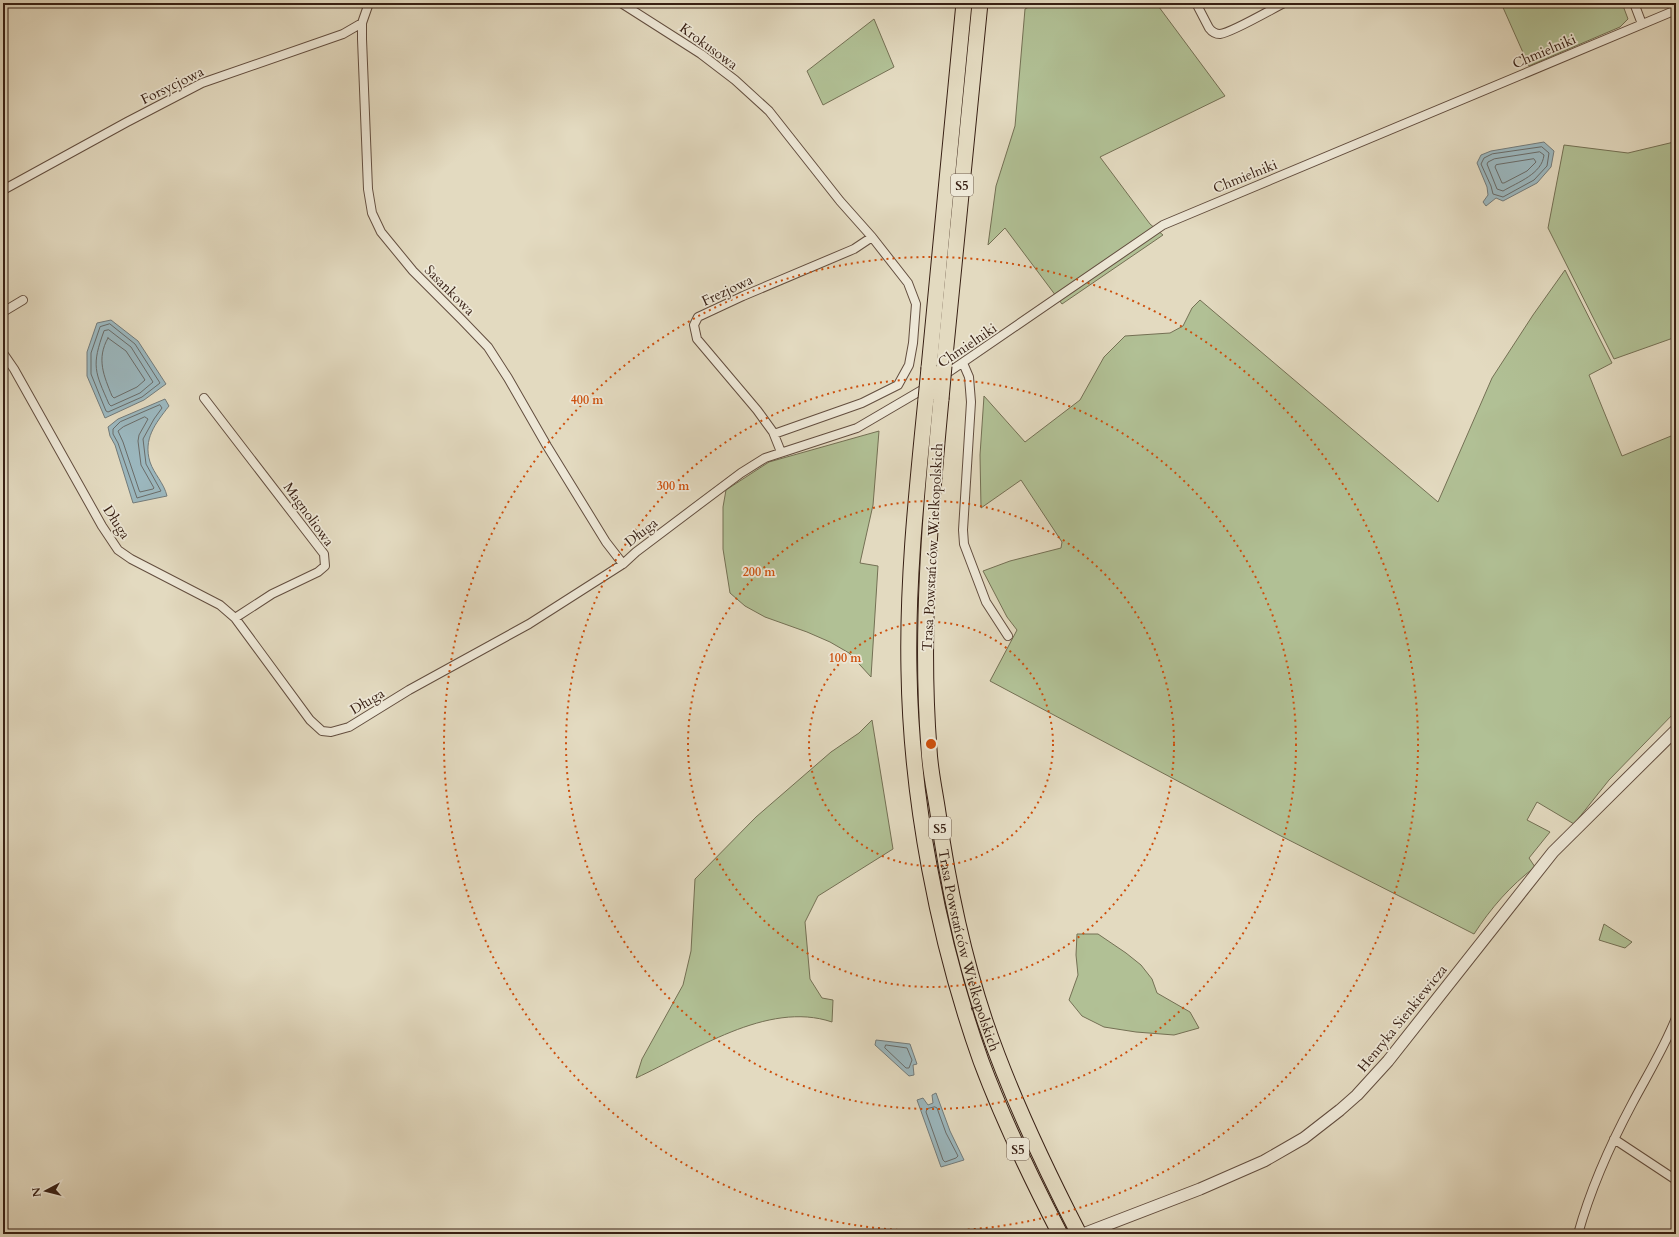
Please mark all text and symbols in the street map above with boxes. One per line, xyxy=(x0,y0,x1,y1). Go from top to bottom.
street label: Krokusowa xyxy=(676,19,742,74)
street label: Chmielniki xyxy=(1509,30,1579,73)
street label: Forsycjowa xyxy=(138,62,207,109)
street label: Chmielniki xyxy=(1210,155,1280,198)
road number: S5 xyxy=(951,174,973,196)
street label: Sasankowa xyxy=(420,261,479,320)
street label: Frezjowa xyxy=(699,270,756,311)
street label: Chmielniki xyxy=(934,319,1001,372)
text: 400 m xyxy=(571,392,604,408)
street label: Trasa Powstańców Wielkopolskich xyxy=(918,442,947,651)
street label: Magnoliowa xyxy=(279,478,338,550)
text: 300 m xyxy=(657,478,690,494)
street label: Długa xyxy=(99,502,135,543)
street label: Długa xyxy=(621,514,662,551)
text: 200 m xyxy=(743,564,776,580)
text: 100 m xyxy=(829,650,862,666)
street label: Długa xyxy=(347,684,388,719)
centre of rings xyxy=(924,737,938,751)
road number: S5 xyxy=(929,817,951,839)
street label: Trasa Powstańców Wielkopolskich xyxy=(934,848,1004,1054)
street label: Henryka Sienkiewicza xyxy=(1353,961,1452,1076)
road number: S5 xyxy=(1007,1138,1029,1160)
north arrow xyxy=(26,1171,66,1211)
text: N xyxy=(28,1186,45,1198)

